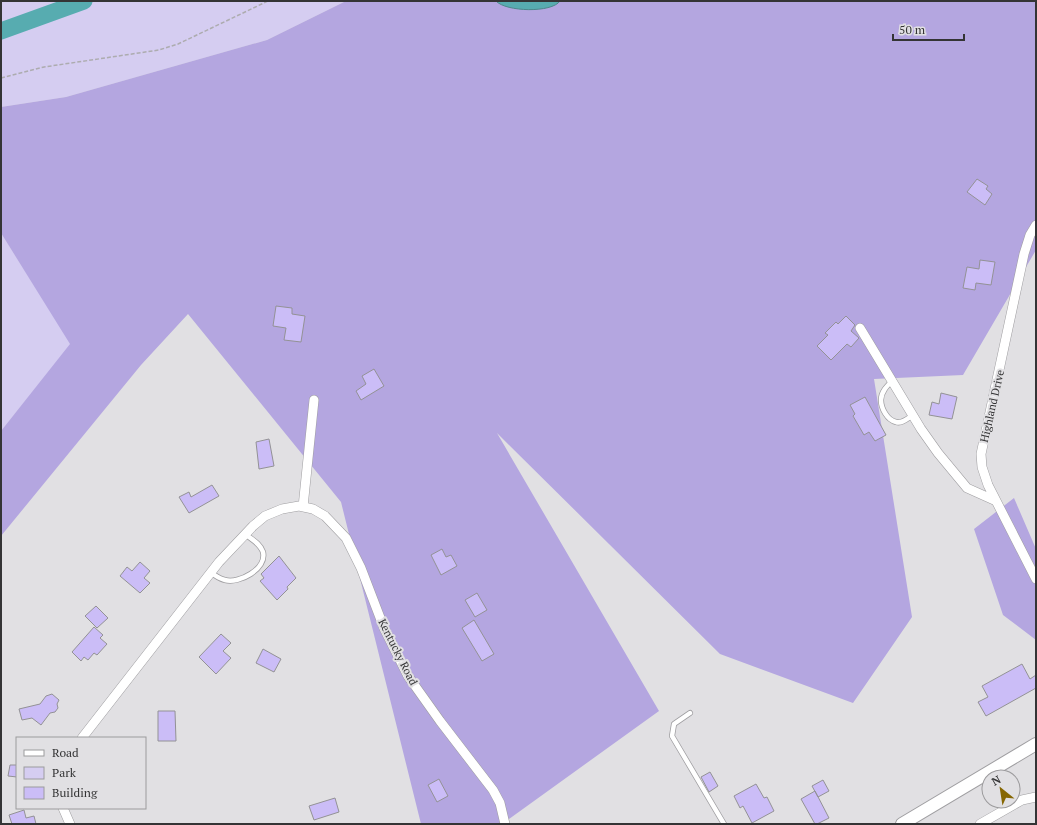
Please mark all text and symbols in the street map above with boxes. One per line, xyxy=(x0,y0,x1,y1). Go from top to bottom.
scale bar xyxy=(893,16,964,42)
text: 50 m xyxy=(899,22,926,37)
street label: Highland Drive xyxy=(977,368,1007,444)
street label: Kentucky Road xyxy=(375,616,421,688)
legend xyxy=(16,737,146,809)
text: Road xyxy=(52,745,79,760)
text: Park xyxy=(52,765,77,780)
north arrow xyxy=(981,769,1021,809)
text: N xyxy=(989,772,1004,788)
text: Building xyxy=(52,785,98,800)

